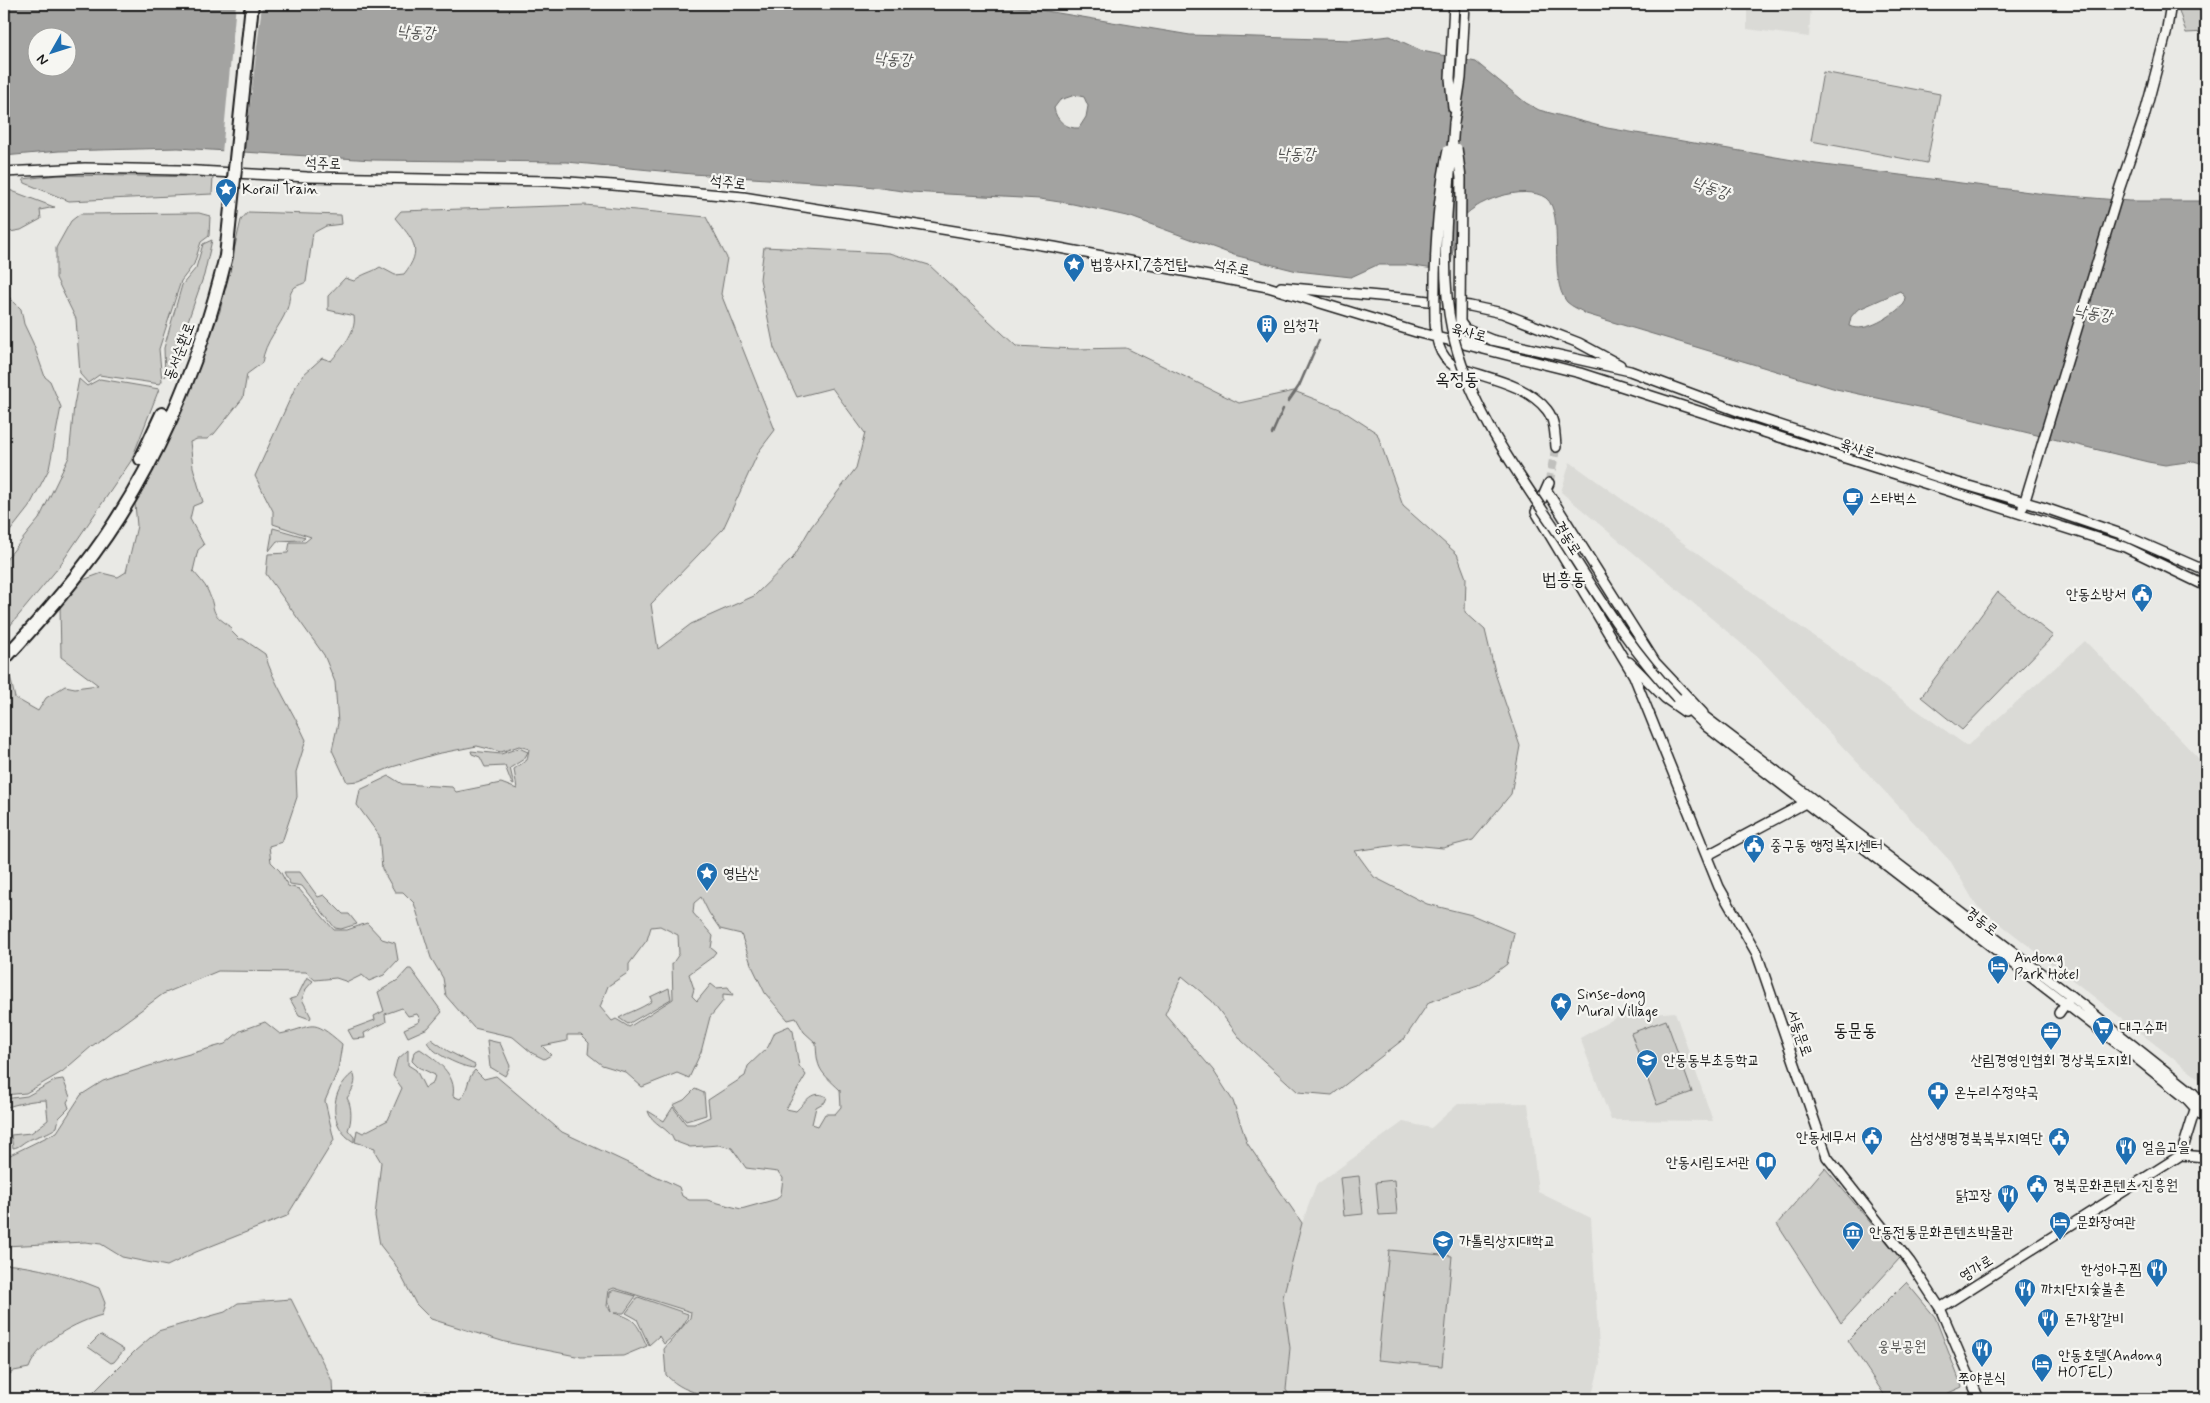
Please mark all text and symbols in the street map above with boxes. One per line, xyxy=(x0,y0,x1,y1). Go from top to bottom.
water label: 낙동강 xyxy=(396,21,438,44)
north arrow xyxy=(28,28,78,78)
water label: 낙동강 xyxy=(873,48,915,71)
text: N xyxy=(33,50,53,69)
water label: 낙동강 xyxy=(1277,144,1317,165)
street label: 석주로 xyxy=(305,153,341,175)
street label: 석주로 xyxy=(709,171,747,195)
water label: 낙동강 xyxy=(1689,172,1734,205)
place icon: Korail Train xyxy=(214,177,238,208)
place label: Korail Train xyxy=(242,180,319,200)
place icon: 법흥사지 7층전탑 xyxy=(1062,252,1086,283)
place label: 법흥사지 7층전탑 xyxy=(1090,255,1189,275)
street label: 석주로 xyxy=(1212,255,1251,281)
water label: 낙동강 xyxy=(2072,300,2116,327)
building icon: 임청각 xyxy=(1255,313,1279,344)
place label: 임청각 xyxy=(1283,316,1319,336)
street label: 육사로 xyxy=(1449,319,1489,347)
street label: 동서순환로 xyxy=(160,320,200,383)
district label: 옥정동 xyxy=(1435,368,1479,392)
street label: 육사로 xyxy=(1837,434,1878,464)
cafe icon: 스타벅스 xyxy=(1841,486,1865,517)
place label: 스타벅스 xyxy=(1869,489,1917,509)
street label: 경동로 xyxy=(1549,518,1585,559)
district label: 법흥동 xyxy=(1542,568,1586,592)
public building icon: 안동소방서 xyxy=(2130,582,2154,613)
place label: 안동소방서 xyxy=(2066,585,2126,605)
public building icon: 중구동 행정복지센터 xyxy=(1742,833,1766,864)
place label: 중구동 행정복지센터 xyxy=(1770,836,1883,856)
place icon: 영남산 xyxy=(695,861,719,892)
place label: 영남산 xyxy=(723,864,759,884)
street label: 경동로 xyxy=(1961,903,2002,941)
place label: Andong Park Hotel xyxy=(2014,948,2078,985)
hotel icon: Andong Park Hotel xyxy=(1986,954,2010,985)
place label: Sinse-dong Mural Village xyxy=(1577,985,1659,1022)
place icon: Sinse-dong Mural Village xyxy=(1549,991,1573,1022)
street label: 서동문로 xyxy=(1782,1007,1816,1059)
supermarket icon: 대구슈퍼 xyxy=(2091,1015,2115,1046)
place label: 대구슈퍼 xyxy=(2119,1018,2167,1038)
district label: 동문동 xyxy=(1833,1019,1877,1043)
office icon: 산림경영인협회 경상북도지회 xyxy=(2039,1020,2063,1051)
school or university icon: 안동동부초등학교 xyxy=(1635,1048,1659,1079)
place label: 안동동부초등학교 xyxy=(1663,1051,1760,1071)
place label: 산림경영인협회 경상북도지회 xyxy=(1971,1051,2131,1071)
pharmacy icon: 온누리수정약국 xyxy=(1926,1080,1950,1111)
place label: 온누리수정약국 xyxy=(1954,1083,2039,1103)
public building icon: 안동세무서 xyxy=(1860,1125,1884,1156)
public building icon: 삼성생명경북북부지역단 xyxy=(2047,1126,2071,1157)
place label: 안동세무서 xyxy=(1796,1128,1856,1148)
place label: 삼성생명경북북부지역단 xyxy=(1910,1129,2043,1149)
restaurant icon: 얼음고을 xyxy=(2114,1135,2138,1166)
place label: 얼음고을 xyxy=(2142,1138,2190,1158)
library icon: 안동시립도서관 xyxy=(1754,1150,1778,1181)
place label: 안동시립도서관 xyxy=(1666,1153,1750,1173)
public building icon: 경북문화콘텐츠 진흥원 xyxy=(2025,1173,2049,1204)
place label: 경북문화콘텐츠 진흥원 xyxy=(2053,1176,2178,1196)
restaurant icon: 닭꼬장 xyxy=(1996,1183,2020,1214)
place label: 닭꼬장 xyxy=(1956,1186,1992,1206)
hotel icon: 문화장여관 xyxy=(2048,1210,2072,1241)
place label: 문화장여관 xyxy=(2076,1213,2136,1233)
museum icon: 안동전통문화콘텐츠박물관 xyxy=(1841,1220,1865,1251)
place label: 안동전통문화콘텐츠박물관 xyxy=(1869,1223,2014,1243)
school or university icon: 가톨릭상지대학교 xyxy=(1431,1229,1455,1260)
place label: 가톨릭상지대학교 xyxy=(1459,1232,1556,1252)
street label: 영가로 xyxy=(1956,1251,1997,1287)
restaurant icon: 한성아구찜 xyxy=(2145,1257,2169,1288)
place label: 한성아구찜 xyxy=(2081,1260,2141,1280)
restaurant icon: 까치단지숯불촌 xyxy=(2013,1277,2037,1308)
place label: 까치단지숯불촌 xyxy=(2041,1280,2126,1300)
restaurant icon: 돈가왕갈비 xyxy=(2036,1307,2060,1338)
place label: 돈가왕갈비 xyxy=(2064,1310,2124,1330)
park label: 웅부공원 xyxy=(1878,1337,1926,1357)
restaurant icon: 쭈야분식 xyxy=(1970,1337,1994,1368)
place label: 안동호텔(Andong HOTEL) xyxy=(2058,1346,2162,1383)
hotel icon: 안동호텔(Andong HOTEL) xyxy=(2030,1352,2054,1383)
place label: 쭈야분식 xyxy=(1958,1369,2006,1389)

